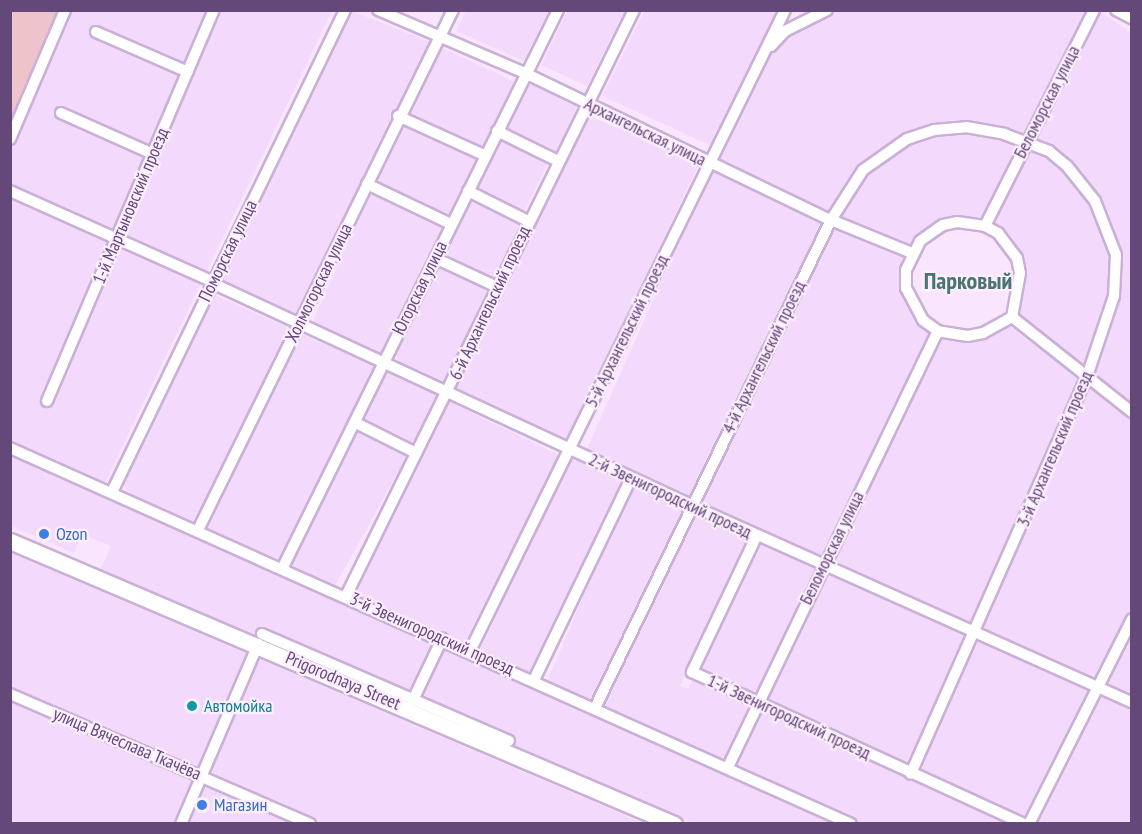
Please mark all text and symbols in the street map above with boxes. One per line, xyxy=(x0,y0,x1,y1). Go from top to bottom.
street label: Беломорская улица xyxy=(1009,42,1085,162)
street label: Архангельская улица xyxy=(581,93,709,171)
street label: 1-й Мартыновский проезд xyxy=(88,125,174,287)
street label: Поморская улица xyxy=(194,197,262,305)
street label: Холмогорская улица xyxy=(281,220,357,346)
street label: 6-й Архангельский проезд xyxy=(445,222,535,384)
street label: Югорская улица xyxy=(388,237,452,339)
street label: 5-й Архангельский проезд xyxy=(581,251,673,411)
district label: Парковый xyxy=(924,267,1012,295)
street label: 4-й Архангельский проезд xyxy=(718,277,810,437)
street label: 3-й Архангельский проезд xyxy=(1012,368,1098,530)
street label: 2-й Звенигородский проезд xyxy=(585,449,755,543)
street label: Беломорская улица xyxy=(795,488,869,608)
place label: Ozon xyxy=(56,523,88,545)
marker: Ozon xyxy=(37,527,51,541)
street label: 3-й Звенигородский проезд xyxy=(346,588,518,680)
street label: Prigorodnaya Street xyxy=(282,647,404,715)
street label: 1-й Звенигородский проезд xyxy=(704,670,874,764)
place label: Автомойка xyxy=(204,695,272,717)
marker: Автомойка xyxy=(185,699,199,713)
street label: улица Вячеслава Ткачёва xyxy=(49,703,205,785)
place label: Магазин xyxy=(214,794,267,816)
marker: Магазин xyxy=(195,798,209,812)

